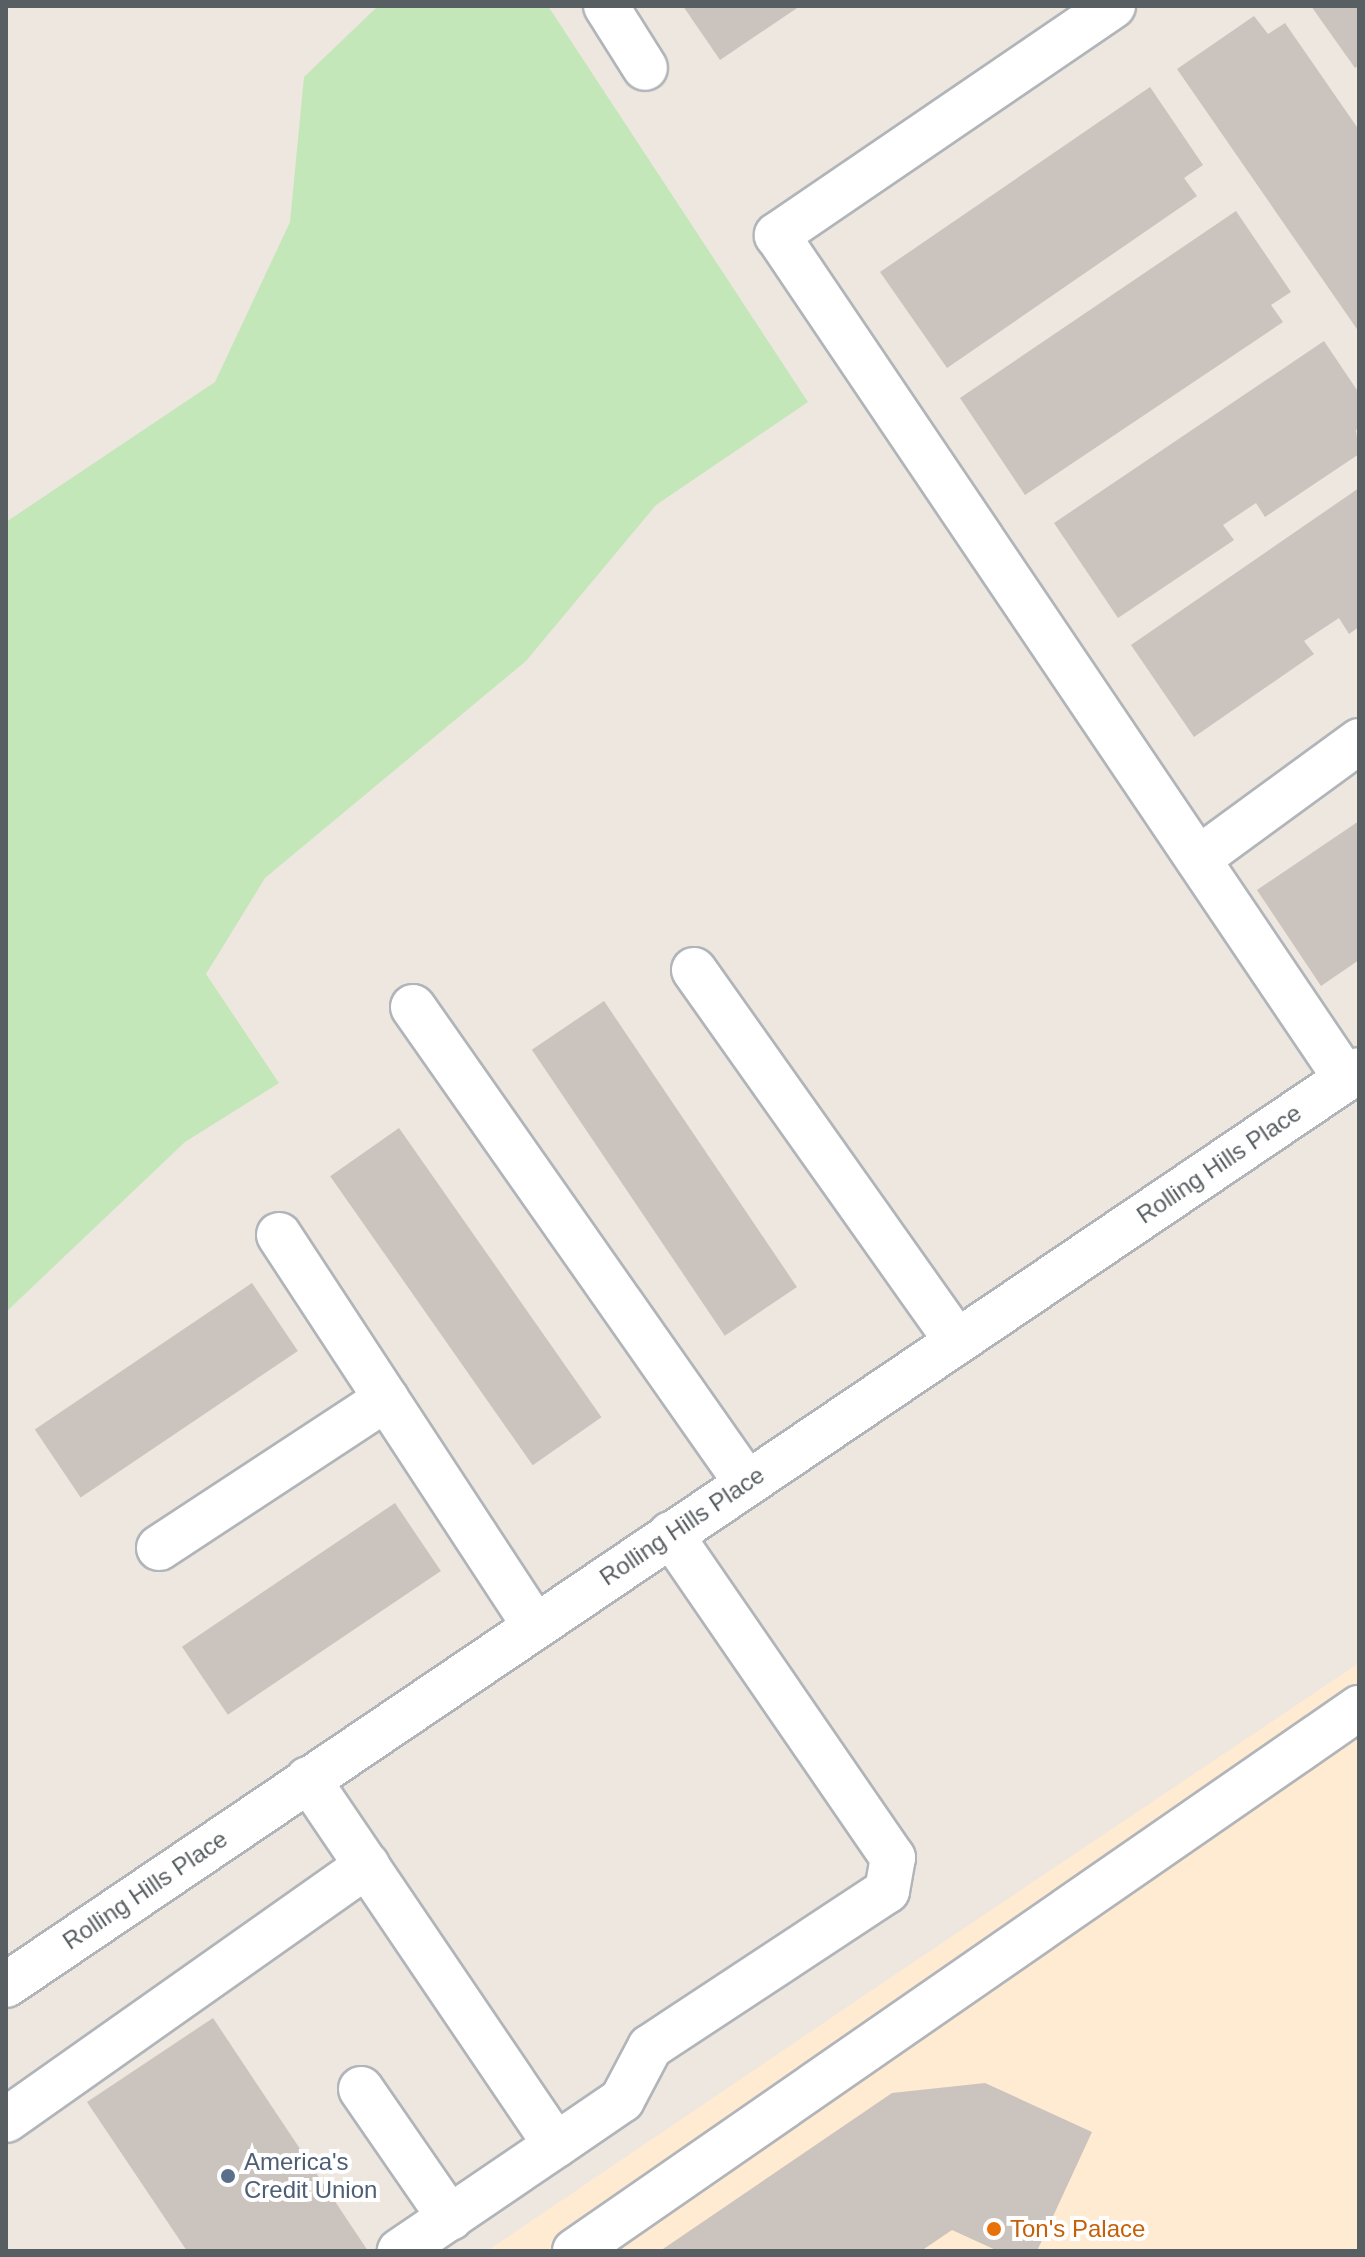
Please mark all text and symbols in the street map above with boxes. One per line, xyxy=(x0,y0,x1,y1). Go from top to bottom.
street label: Rolling Hills Place xyxy=(1131,1098,1307,1230)
street label: Rolling Hills Place xyxy=(594,1460,770,1592)
street label: Rolling Hills Place xyxy=(57,1824,233,1956)
place label: America's Credit Union xyxy=(244,2148,377,2204)
marker: America's Credit Union xyxy=(219,2167,237,2185)
place label: Ton's Palace xyxy=(1010,2215,1145,2243)
marker: Ton's Palace xyxy=(985,2220,1003,2238)

